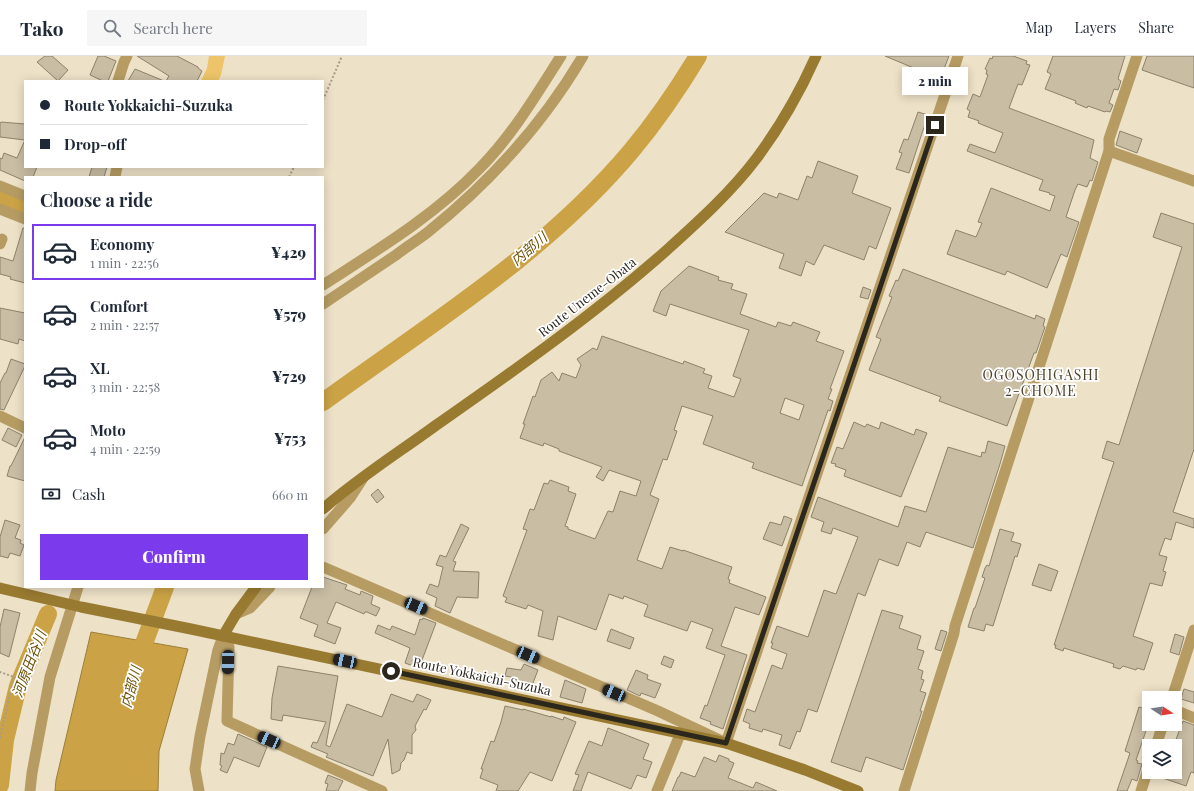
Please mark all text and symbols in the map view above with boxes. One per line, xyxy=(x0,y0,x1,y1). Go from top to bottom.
search box xyxy=(87,10,367,46)
text: Tako xyxy=(20,15,63,41)
icon: search xyxy=(101,17,123,39)
text: Search here xyxy=(133,18,213,38)
text: Map xyxy=(1025,18,1053,37)
text: Layers xyxy=(1075,18,1116,37)
text: Share xyxy=(1138,18,1174,37)
callout: 2 min xyxy=(902,67,968,95)
text: 2 min xyxy=(918,72,952,89)
text: Route Yokkaichi-Suzuka xyxy=(64,95,233,115)
route end xyxy=(926,116,944,134)
text: Drop-off xyxy=(64,134,126,154)
text: Choose a ride xyxy=(40,188,153,212)
water label: 内部川 xyxy=(506,227,552,269)
icon: car xyxy=(42,234,78,270)
text: Economy xyxy=(90,234,154,254)
text: ¥429 xyxy=(271,242,306,262)
street label: Route Uneme-Obata xyxy=(534,253,639,340)
text: 1 min · 22:56 xyxy=(90,254,159,271)
icon: car xyxy=(42,296,78,332)
text: Comfort xyxy=(90,296,148,316)
text: ¥579 xyxy=(273,304,306,324)
text: 2 min · 22:57 xyxy=(90,316,159,333)
icon: car xyxy=(42,358,78,394)
text: XL xyxy=(90,358,110,378)
district label: OGOSOHIGASHI 2-CHOME xyxy=(982,365,1100,400)
text: ¥729 xyxy=(272,366,306,386)
text: 3 min · 22:58 xyxy=(90,378,160,395)
icon: car xyxy=(42,420,78,456)
text: Moto xyxy=(90,420,126,440)
text: ¥753 xyxy=(274,428,306,448)
text: 4 min · 22:59 xyxy=(90,440,161,457)
icon: cash xyxy=(40,483,62,505)
text: Cash xyxy=(72,484,105,504)
text: 660 m xyxy=(272,486,308,503)
button: Confirm xyxy=(40,534,308,580)
car xyxy=(403,596,429,616)
water label: 河原田谷川 xyxy=(7,626,51,700)
car xyxy=(515,645,541,665)
car xyxy=(222,650,234,674)
car xyxy=(332,653,358,669)
street label: Route Yokkaichi-Suzuka xyxy=(411,653,553,699)
water label: 内部川 xyxy=(116,662,146,710)
route start xyxy=(382,662,400,680)
car xyxy=(601,683,627,703)
north arrow xyxy=(1142,691,1182,731)
map controls xyxy=(1142,691,1182,779)
car xyxy=(256,730,282,750)
button: layers xyxy=(1142,739,1182,779)

